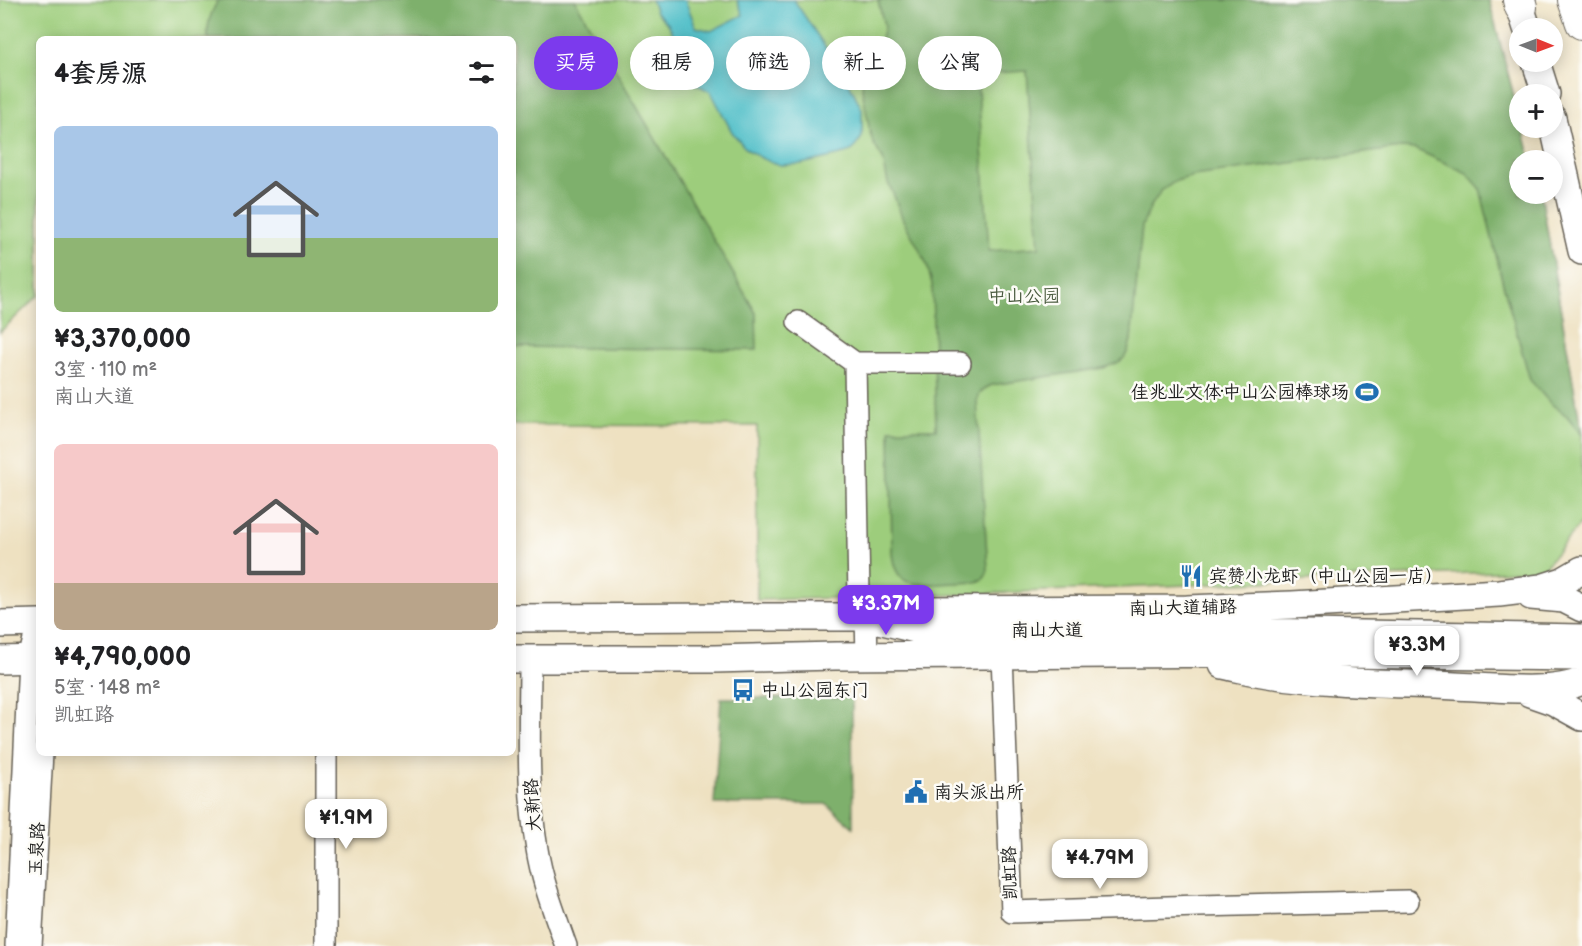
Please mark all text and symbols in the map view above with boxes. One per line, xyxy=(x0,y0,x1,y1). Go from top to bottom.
north arrow xyxy=(1509,18,1563,72)
map controls xyxy=(1509,18,1563,204)
chip: 买房 xyxy=(534,36,618,90)
chip: 租房 xyxy=(630,36,714,90)
chip: 筛选 xyxy=(726,36,810,90)
chip: 新上 xyxy=(822,36,906,90)
chip: 公寓 xyxy=(918,36,1002,90)
icon: filters xyxy=(465,56,498,89)
text: 4套房源 xyxy=(54,59,147,90)
button: + xyxy=(1509,84,1563,138)
button: − xyxy=(1509,150,1563,204)
icon: home xyxy=(222,165,330,273)
park label: 中山公园 xyxy=(988,286,1060,307)
text: ¥3,370,000 xyxy=(54,324,191,355)
text: 3室 · 110 m² xyxy=(54,358,157,382)
sports icon: 佳兆业文体·中山公园棒球场 xyxy=(1354,379,1380,405)
place label: 佳兆业文体·中山公园棒球场 xyxy=(1131,382,1349,403)
text: 南山大道 xyxy=(54,385,134,409)
icon: home xyxy=(222,483,330,591)
restaurant icon: 宾赞小龙虾（中山公园一店） xyxy=(1178,563,1204,589)
place label: 宾赞小龙虾（中山公园一店） xyxy=(1209,566,1443,587)
pin: ¥3.37M xyxy=(837,585,935,636)
text: ¥3.37M xyxy=(852,592,920,616)
street label: 南山大道辅路 xyxy=(1129,597,1237,619)
street label: 南山大道 xyxy=(1011,620,1083,641)
pin: ¥3.3M xyxy=(1375,626,1459,677)
text: ¥3.3M xyxy=(1388,633,1446,657)
text: ¥4,790,000 xyxy=(54,642,191,673)
text: 5室 · 148 m² xyxy=(54,676,161,700)
bus stop icon: 中山公园东门 xyxy=(730,677,756,703)
place label: 中山公园东门 xyxy=(761,680,869,701)
text: 凯虹路 xyxy=(54,703,114,727)
street label: 大新路 xyxy=(521,777,545,833)
public building icon: 南头派出所 xyxy=(903,779,929,805)
place label: 南头派出所 xyxy=(934,782,1024,803)
pin: ¥1.9M xyxy=(304,799,388,850)
text: ¥1.9M xyxy=(319,806,373,830)
street label: 玉泉路 xyxy=(25,821,49,877)
pin: ¥4.79M xyxy=(1051,839,1149,890)
street label: 凯虹路 xyxy=(999,846,1021,900)
text: ¥4.79M xyxy=(1066,846,1134,870)

